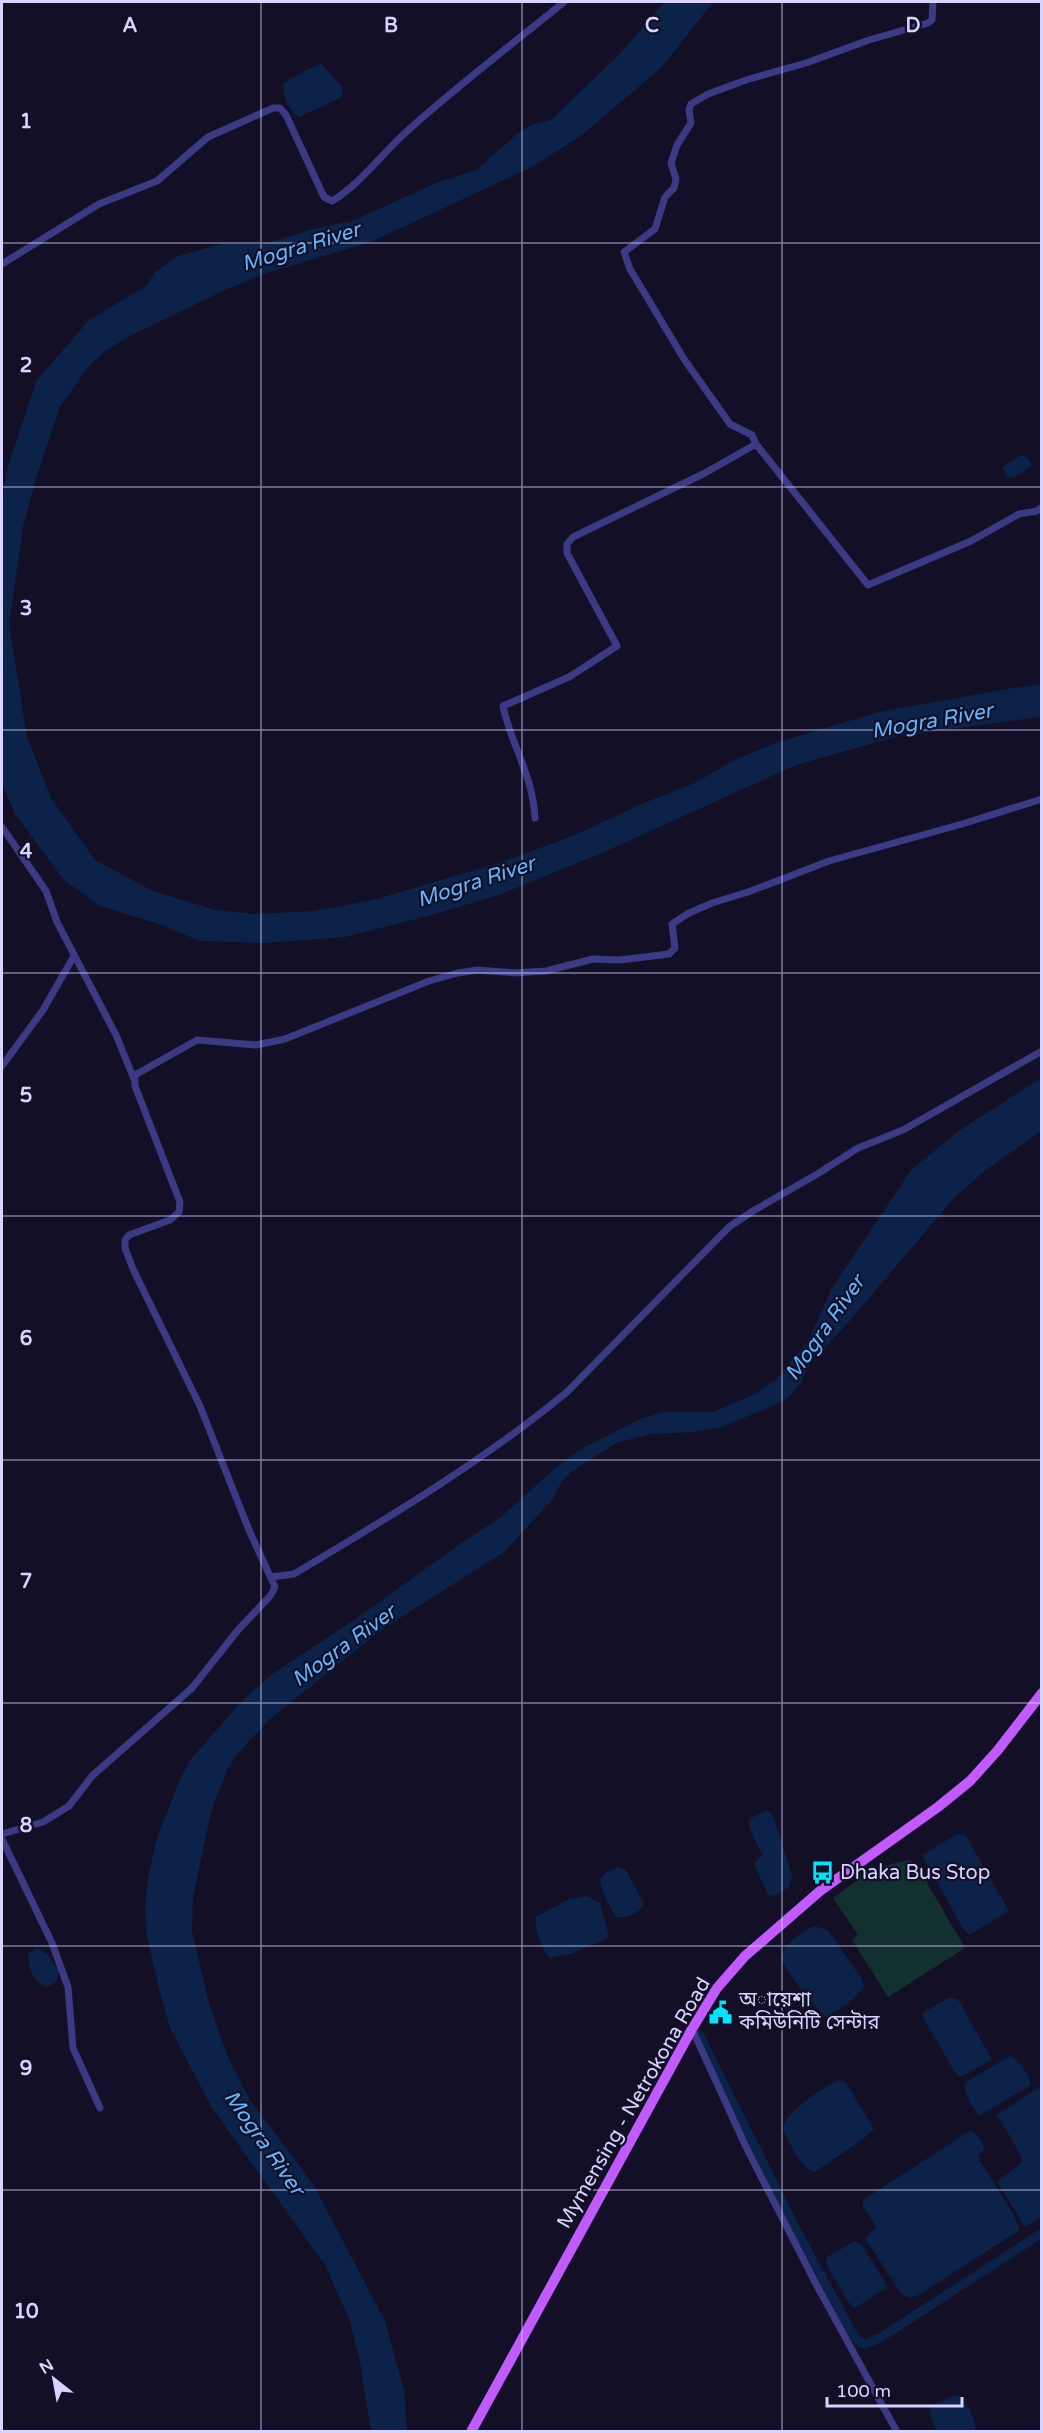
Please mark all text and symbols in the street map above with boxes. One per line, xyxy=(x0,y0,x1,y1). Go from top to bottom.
text: A xyxy=(123,14,138,38)
text: B xyxy=(384,14,398,38)
text: C xyxy=(645,14,659,38)
text: D xyxy=(905,14,921,38)
text: 1 xyxy=(20,110,32,134)
water label: Mogra River xyxy=(239,216,366,277)
text: 2 xyxy=(20,354,32,378)
text: 3 xyxy=(20,597,32,621)
water label: Mogra River xyxy=(870,698,997,744)
text: 4 xyxy=(20,840,33,864)
water label: Mogra River xyxy=(414,850,541,913)
text: 5 xyxy=(20,1084,32,1108)
water label: Mogra River xyxy=(780,1268,872,1385)
text: 6 xyxy=(20,1327,32,1351)
text: 7 xyxy=(20,1570,32,1594)
water label: Mogra River xyxy=(287,1598,403,1692)
text: 8 xyxy=(20,1814,32,1838)
bus stop icon: Dhaka Bus Stop xyxy=(809,1860,835,1886)
place label: Dhaka Bus Stop xyxy=(840,1861,990,1885)
street label: Mymensing - Netrokona Road xyxy=(552,1973,716,2233)
place label: অায়েশা কমিউনিটি সেন্টার xyxy=(738,1988,880,2035)
public building icon: অায়েশা কমিউনিটি সেন্টার xyxy=(708,1999,734,2025)
text: 9 xyxy=(20,2057,32,2081)
water label: Mogra River xyxy=(219,2086,311,2203)
text: 10 xyxy=(13,2300,39,2324)
north arrow xyxy=(24,2349,84,2409)
text: N xyxy=(36,2355,57,2379)
scale bar xyxy=(827,2370,962,2408)
text: 100 m xyxy=(836,2380,891,2402)

